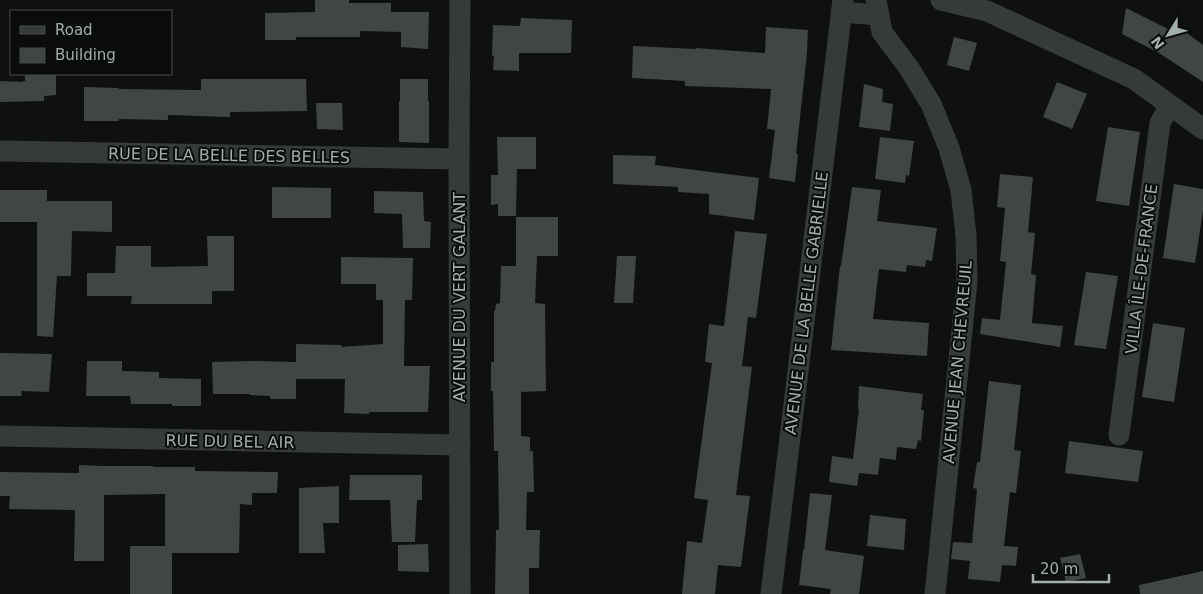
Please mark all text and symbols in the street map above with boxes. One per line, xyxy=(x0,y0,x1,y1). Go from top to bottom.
legend xyxy=(10,10,172,75)
north arrow xyxy=(1143,10,1193,60)
text: Road xyxy=(55,21,93,39)
text: N xyxy=(1148,33,1168,52)
text: Building xyxy=(55,46,116,64)
street label: RUE DE LA BELLE DES BELLES xyxy=(108,144,350,167)
street label: AVENUE DE LA BELLE GABRIELLE xyxy=(781,170,832,436)
street label: VILLA ÎLE-DE-FRANCE xyxy=(1122,183,1161,355)
street label: AVENUE DU VERT GALANT xyxy=(450,192,469,402)
street label: AVENUE JEAN CHEVREUIL xyxy=(939,260,976,464)
street label: RUE DU BEL AIR xyxy=(165,431,295,452)
scale bar xyxy=(1033,552,1109,584)
text: 20 m xyxy=(1040,560,1078,578)

